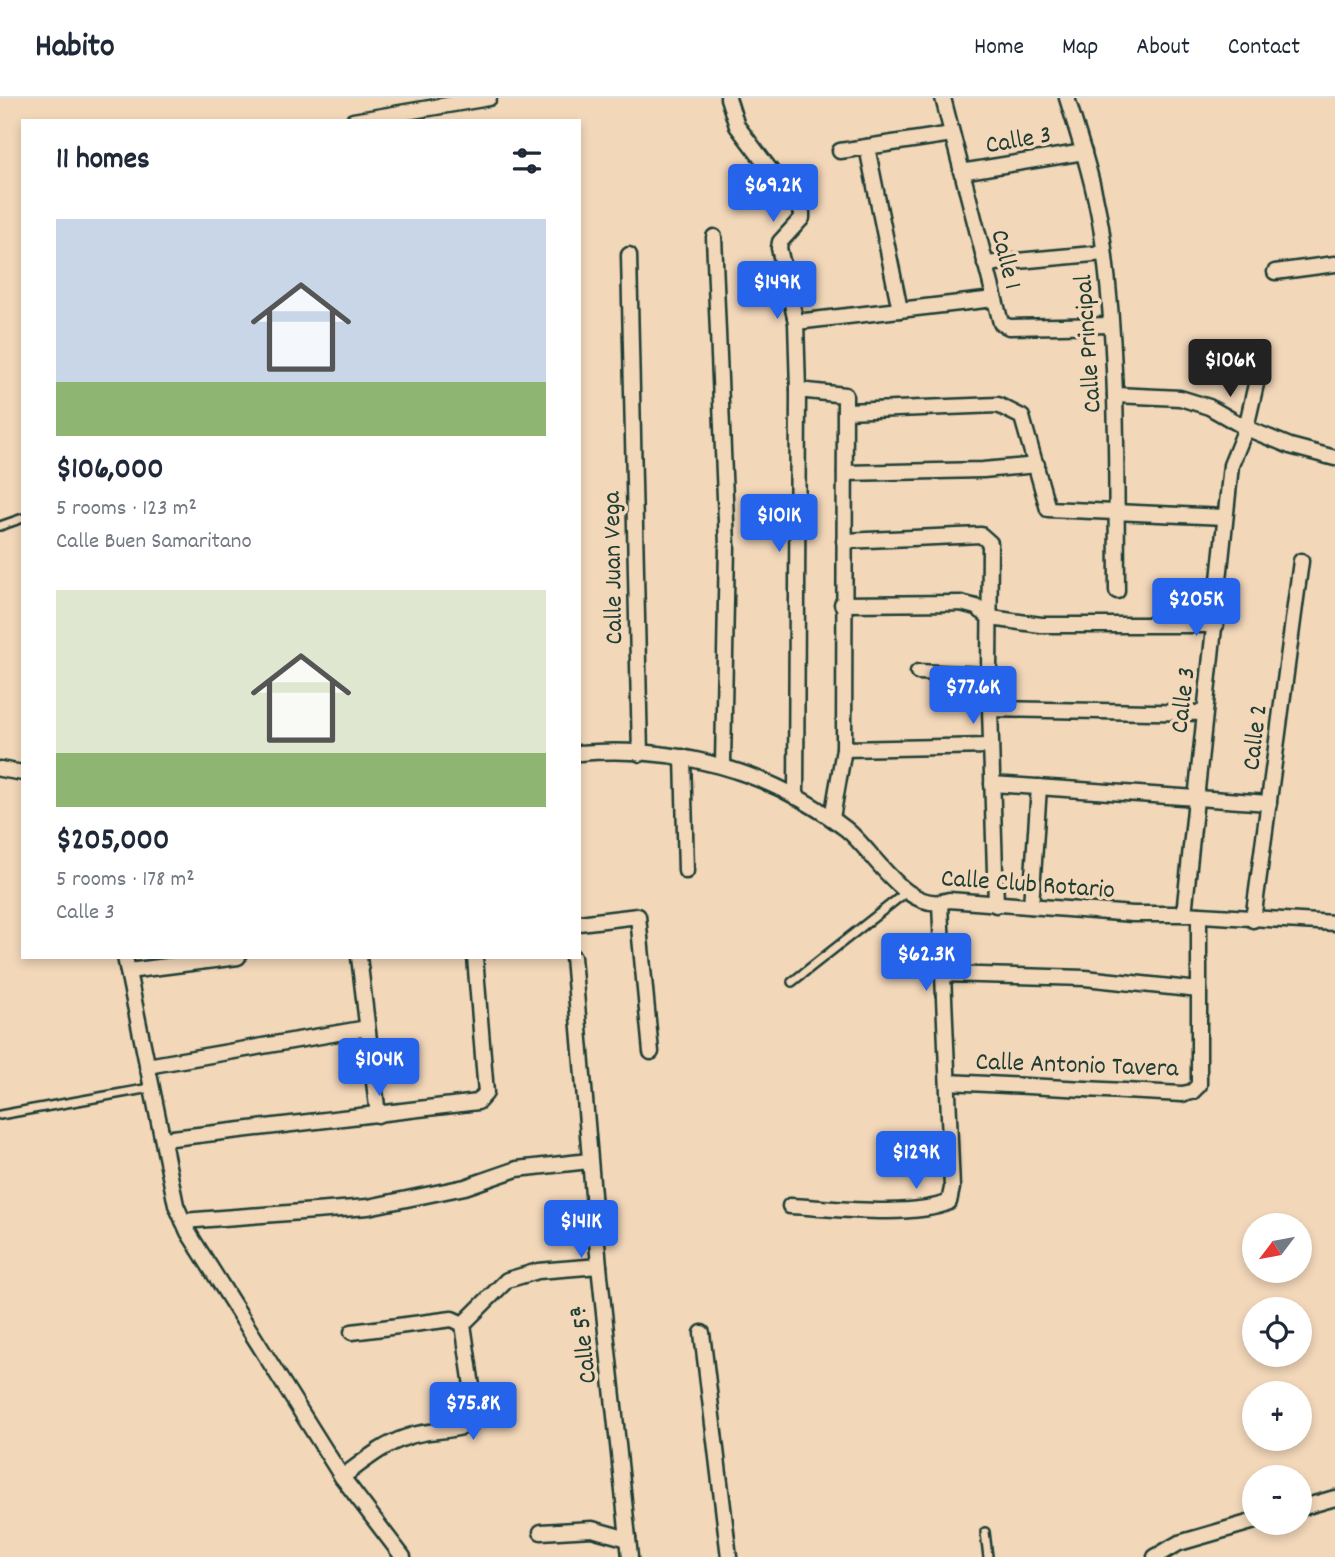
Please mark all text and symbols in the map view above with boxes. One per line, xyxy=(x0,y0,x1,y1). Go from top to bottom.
text: Habito xyxy=(35,25,115,72)
text: Home xyxy=(974,31,1024,65)
text: Map xyxy=(1062,31,1098,65)
text: About xyxy=(1136,31,1190,65)
text: Contact xyxy=(1228,31,1300,65)
street label: Calle 3 xyxy=(983,117,1054,165)
text: 11 homes xyxy=(56,140,150,183)
icon: filters xyxy=(508,142,546,180)
pin: $69.2K xyxy=(716,164,830,224)
text: $69.2K xyxy=(744,170,802,203)
street label: Calle 1 xyxy=(979,226,1030,294)
pin: $149K xyxy=(728,262,826,321)
icon: home xyxy=(238,264,364,390)
text: $149K xyxy=(753,267,801,300)
street label: Calle Principal xyxy=(1066,273,1113,414)
pin: $106K xyxy=(1181,340,1279,399)
text: $106K xyxy=(1204,345,1256,378)
text: $106,000 xyxy=(56,450,164,493)
street label: Calle Juan Vega xyxy=(595,490,634,645)
text: 5 rooms · 123 m² xyxy=(56,493,197,526)
pin: $101K xyxy=(730,494,828,554)
text: $101K xyxy=(757,500,801,533)
text: Calle Buen Samaritano xyxy=(56,526,252,559)
pin: $205K xyxy=(1147,578,1245,638)
text: $205K xyxy=(1168,584,1224,617)
icon: home xyxy=(238,635,364,761)
street label: Calle 3 xyxy=(1162,665,1207,736)
pin: $77.6K xyxy=(916,666,1030,726)
text: $77.6K xyxy=(946,672,1001,705)
street label: Calle 2 xyxy=(1234,702,1279,773)
text: $205,000 xyxy=(56,821,169,864)
street label: Calle Club Rotario xyxy=(940,861,1116,910)
text: 5 rooms · 178 m² xyxy=(56,864,195,897)
text: Calle 3 xyxy=(56,897,115,930)
pin: $62.3K xyxy=(869,934,983,993)
text: $62.3K xyxy=(897,939,955,972)
pin: $104K xyxy=(330,1038,428,1098)
text: $104K xyxy=(354,1044,404,1077)
street label: Calle Antonio Tavera xyxy=(975,1044,1180,1089)
pin: $129K xyxy=(867,1132,965,1191)
text: $129K xyxy=(892,1137,940,1170)
pin: $141K xyxy=(532,1200,630,1260)
text: $141K xyxy=(560,1206,602,1239)
north arrow xyxy=(1242,1213,1312,1283)
map controls xyxy=(1242,1213,1312,1535)
button: locate xyxy=(1242,1297,1312,1367)
street label: Calle 5ª xyxy=(563,1302,608,1385)
button: + xyxy=(1242,1381,1312,1451)
pin: $75.8K xyxy=(416,1382,530,1442)
text: $75.8K xyxy=(446,1388,500,1421)
button: − xyxy=(1242,1465,1312,1535)

